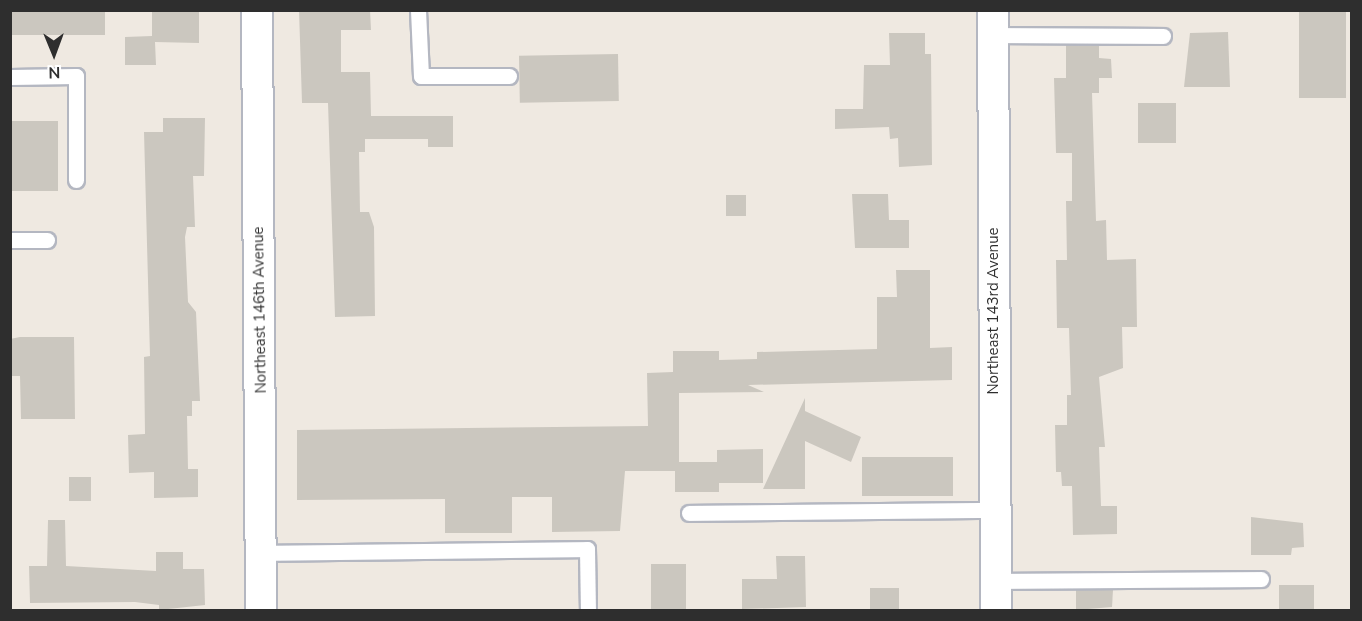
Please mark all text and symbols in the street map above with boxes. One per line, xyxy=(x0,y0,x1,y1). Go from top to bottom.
north arrow xyxy=(24,24,84,84)
text: N xyxy=(48,61,60,83)
street label: Northeast 146th Avenue xyxy=(250,226,270,394)
street label: Northeast 143rd Avenue xyxy=(985,227,1003,395)

